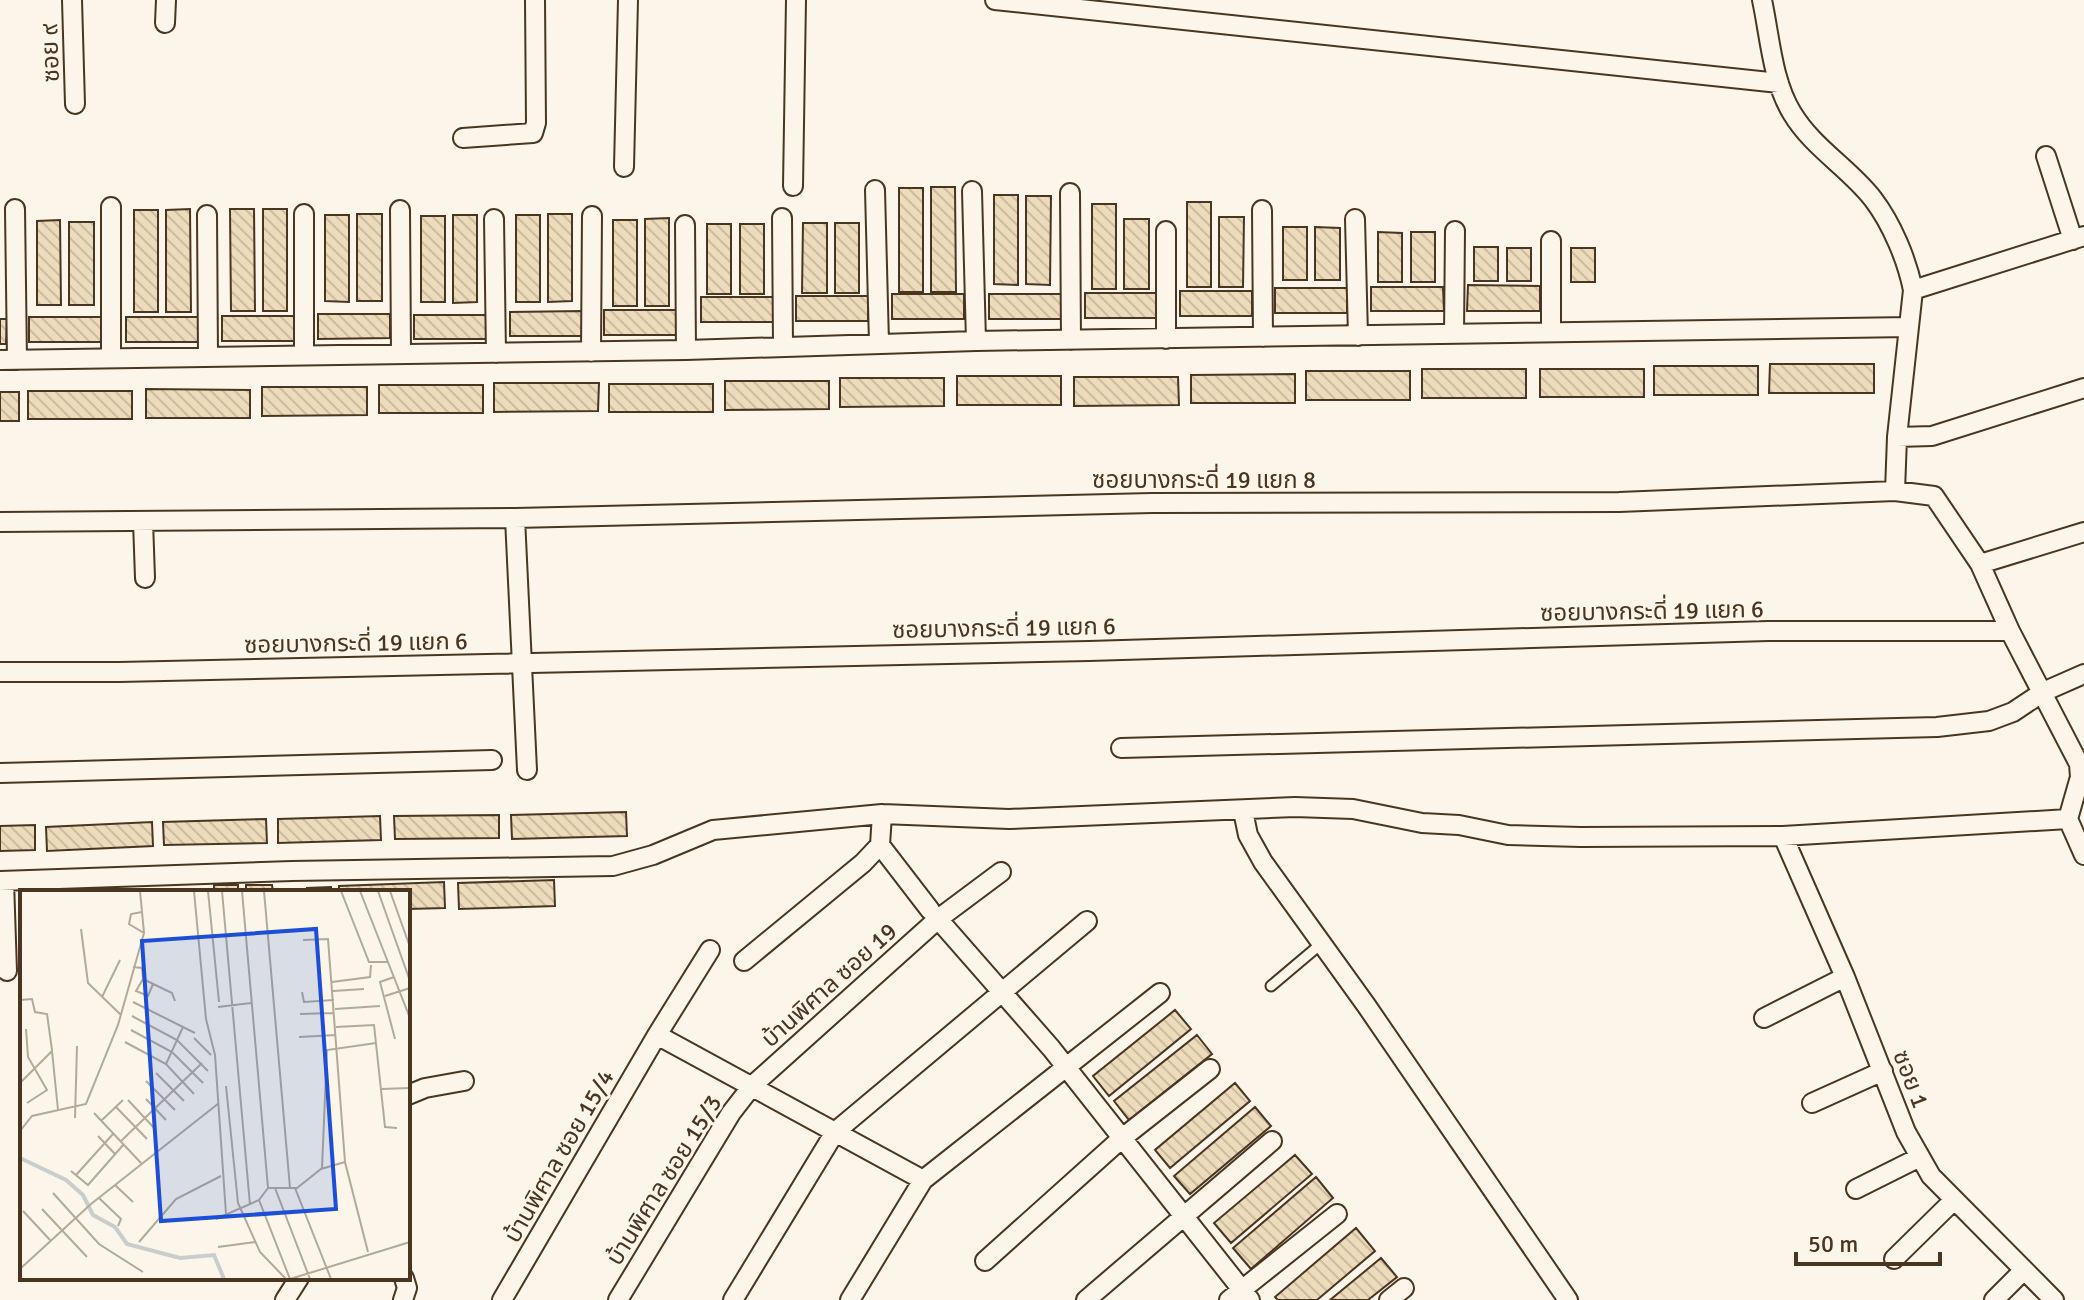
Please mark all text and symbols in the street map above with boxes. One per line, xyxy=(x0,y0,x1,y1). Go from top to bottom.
street label: ซอย ๙ xyxy=(34,23,66,83)
street label: ซอยบางกระดี่ 19 แยก 8 xyxy=(1092,463,1316,495)
street label: ซอยบางกระดี่ 19 แยก 6 xyxy=(1540,592,1764,628)
street label: ซอยบางกระดี่ 19 แยก 6 xyxy=(892,609,1116,645)
street label: ซอยบางกระดี่ 19 แยก 6 xyxy=(244,624,468,660)
inset map xyxy=(20,890,410,1280)
street label: บ้านพิศาล ซอย 19 xyxy=(755,916,903,1054)
street label: ซอย 1 xyxy=(1886,1046,1936,1112)
street label: บ้านพิศาล ซอย 15/4 xyxy=(497,1064,621,1248)
street label: บ้านพิศาล ซอย 15/3 xyxy=(600,1089,728,1271)
scale bar xyxy=(1796,1216,1940,1266)
text: 50 m xyxy=(1808,1229,1858,1259)

